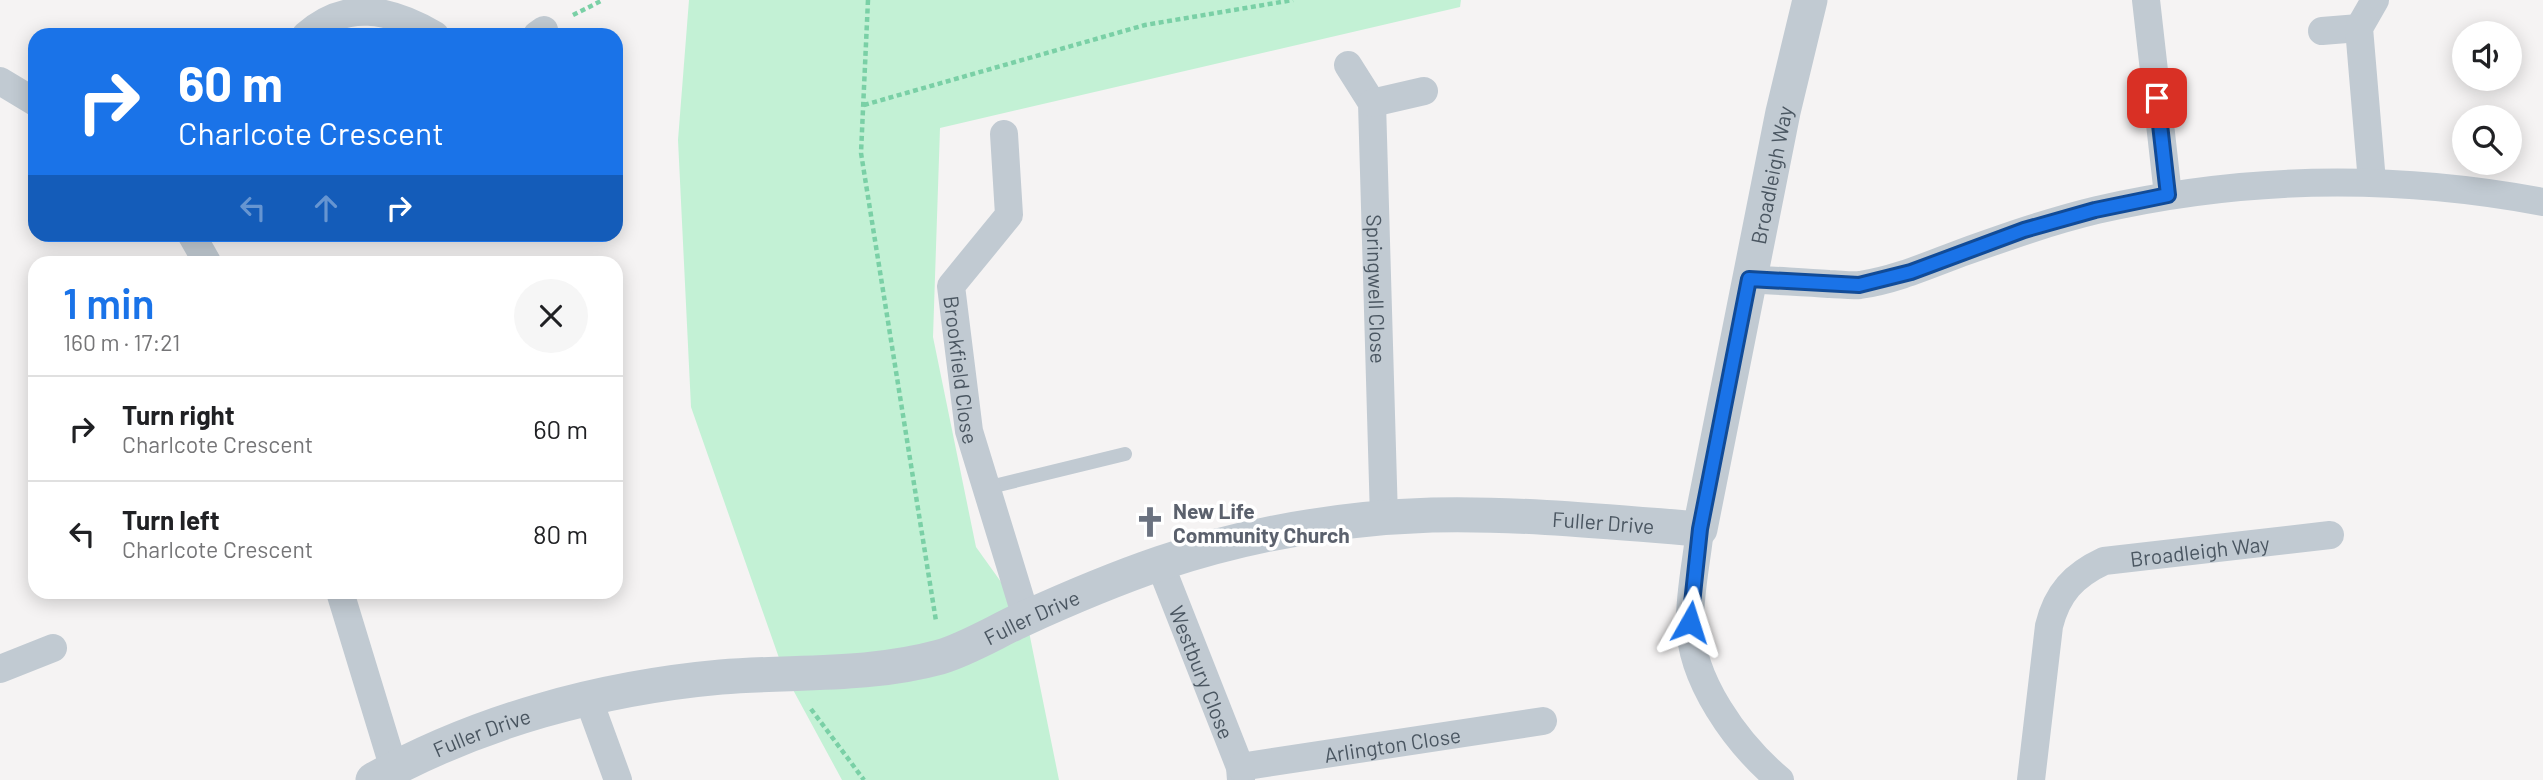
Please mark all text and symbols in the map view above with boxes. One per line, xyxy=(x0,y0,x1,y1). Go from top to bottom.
map controls xyxy=(2452,21,2522,175)
button: sound xyxy=(2452,21,2522,91)
text: 60 m xyxy=(178,53,283,112)
icon: right xyxy=(63,56,154,147)
pin xyxy=(2127,68,2187,128)
icon: arrive xyxy=(2138,79,2176,117)
street label: Broadleigh Way xyxy=(1745,103,1797,246)
button: search xyxy=(2452,105,2522,175)
text: Charlcote Crescent xyxy=(178,113,444,151)
icon: left xyxy=(234,189,272,227)
icon: ahead xyxy=(307,189,345,227)
icon: right xyxy=(380,189,418,227)
street label: Springwell Close xyxy=(1363,214,1392,364)
text: 1 min xyxy=(63,277,155,327)
button: close xyxy=(514,279,588,353)
street label: Brookfield Close xyxy=(940,294,985,447)
text: 160 m · 17:21 xyxy=(63,328,180,356)
text: Turn right xyxy=(122,399,235,430)
icon: right xyxy=(63,410,101,448)
text: 60 m xyxy=(533,413,588,444)
text: Charlcote Crescent xyxy=(122,430,313,458)
place label: New Life Community Church xyxy=(1173,498,1350,547)
text: Turn left xyxy=(122,504,220,535)
church icon: New Life Community Church xyxy=(1133,505,1167,539)
street label: Fuller Drive xyxy=(1552,505,1656,538)
icon: left xyxy=(63,515,101,553)
text: 80 m xyxy=(533,518,588,549)
street label: Broadleigh Way xyxy=(2129,530,2271,570)
text: Charlcote Crescent xyxy=(122,535,313,563)
street label: Fuller Drive xyxy=(979,583,1083,649)
position arrow xyxy=(1653,585,1727,659)
street label: Westbury Close xyxy=(1165,602,1240,742)
street label: Fuller Drive xyxy=(429,702,533,761)
street label: Arlington Close xyxy=(1322,721,1462,767)

